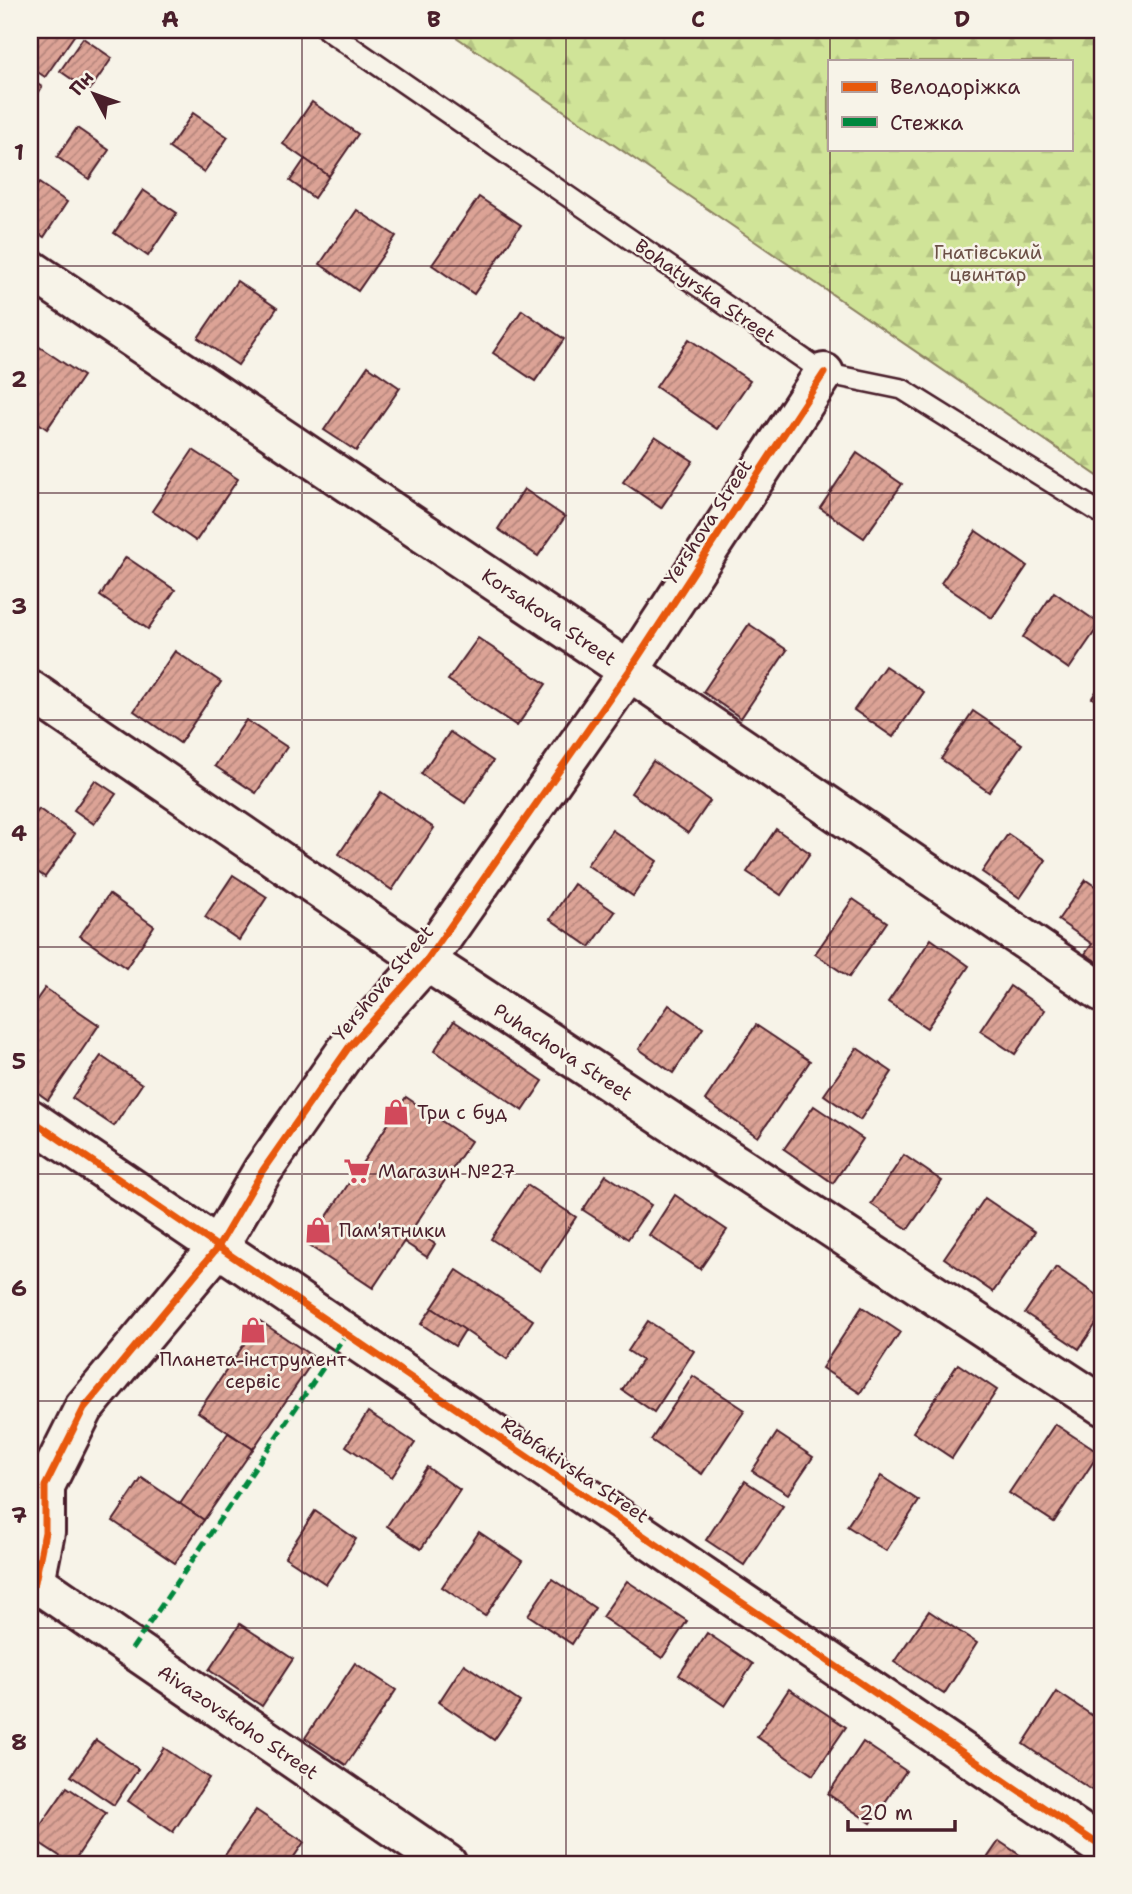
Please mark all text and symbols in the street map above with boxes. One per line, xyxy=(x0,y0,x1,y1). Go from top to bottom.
text: A xyxy=(161,4,179,34)
text: B xyxy=(427,4,441,34)
text: C xyxy=(691,4,705,34)
text: D xyxy=(954,4,970,34)
north arrow xyxy=(60,60,130,130)
legend xyxy=(828,60,1072,150)
text: Пн xyxy=(64,65,99,101)
text: Велодоріжка xyxy=(890,73,1020,101)
text: Стежка xyxy=(890,109,963,137)
text: 1 xyxy=(14,137,24,167)
street label: Bohatyrska Street xyxy=(630,233,780,349)
park label: Гнатівський цвинтар xyxy=(934,240,1042,287)
text: 2 xyxy=(11,364,27,394)
street label: Yershova Street xyxy=(658,455,758,589)
street label: Korsakova Street xyxy=(477,563,621,671)
text: 3 xyxy=(11,591,27,621)
text: 4 xyxy=(11,818,27,848)
street label: Yershova Street xyxy=(327,920,439,1046)
street label: Puhachova Street xyxy=(489,998,637,1106)
text: 5 xyxy=(12,1046,26,1076)
shop icon: Три с буд xyxy=(381,1097,411,1127)
place label: Три с буд xyxy=(417,1100,507,1125)
supermarket icon: Магазин №27 xyxy=(342,1156,372,1186)
place label: Магазин №27 xyxy=(378,1159,515,1184)
shop icon: Пам'ятники xyxy=(303,1215,333,1245)
place label: Пам'ятники xyxy=(339,1218,446,1243)
text: 6 xyxy=(11,1273,27,1303)
shop icon: Планета-інструмент сервіс xyxy=(238,1315,268,1345)
place label: Планета-інструмент сервіс xyxy=(159,1347,347,1394)
street label: Rabfakivska Street xyxy=(496,1411,654,1529)
text: 7 xyxy=(11,1500,27,1530)
street label: Aivazovskoho Street xyxy=(153,1659,323,1785)
text: 8 xyxy=(11,1727,27,1757)
scale bar xyxy=(848,1789,955,1833)
text: 20 m xyxy=(859,1799,913,1827)

